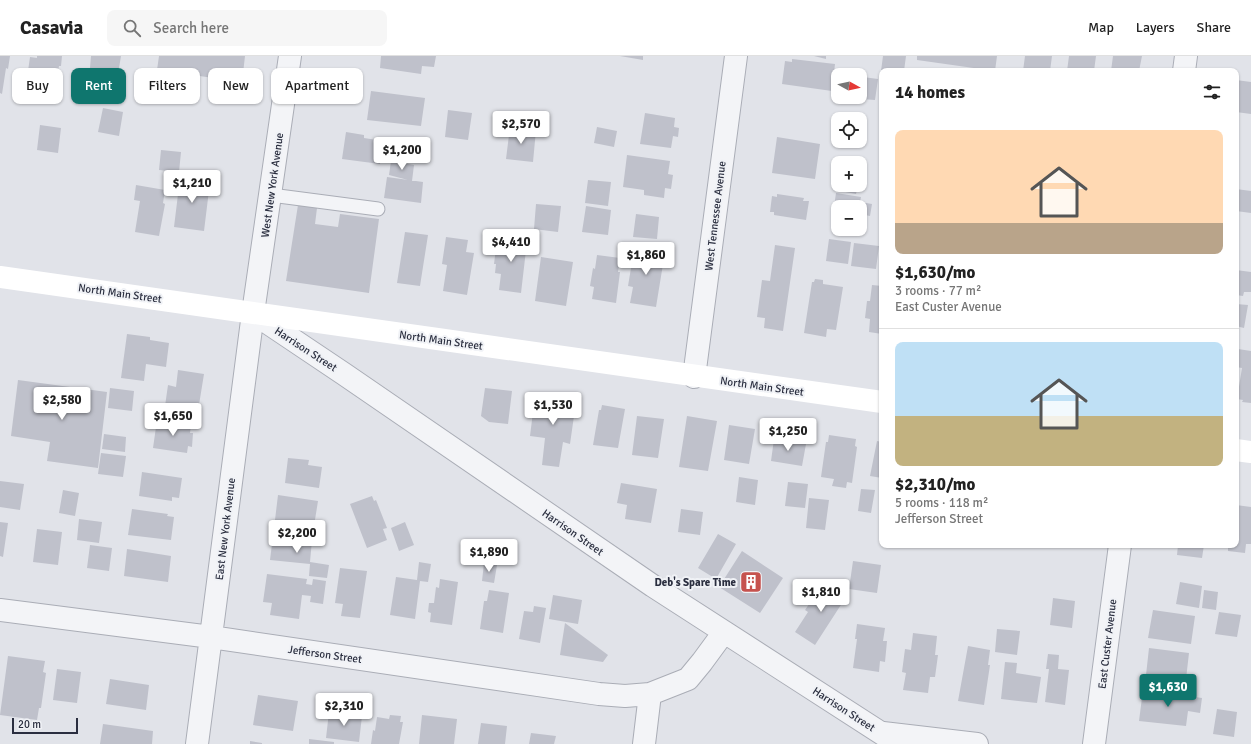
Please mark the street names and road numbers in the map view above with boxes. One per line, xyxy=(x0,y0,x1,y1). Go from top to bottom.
street label: West New York Avenue xyxy=(259,132,286,238)
street label: West Tennessee Avenue xyxy=(702,160,729,272)
street label: North Main Street xyxy=(77,281,163,306)
street label: Harrison Street xyxy=(272,324,340,375)
street label: North Main Street xyxy=(398,328,484,353)
street label: North Main Street xyxy=(719,374,805,399)
street label: East New York Avenue xyxy=(213,477,238,581)
street label: Harrison Street xyxy=(540,506,606,558)
street label: East Custer Avenue xyxy=(1096,598,1119,690)
street label: Jefferson Street xyxy=(287,643,363,666)
street label: Harrison Street xyxy=(810,684,878,735)

